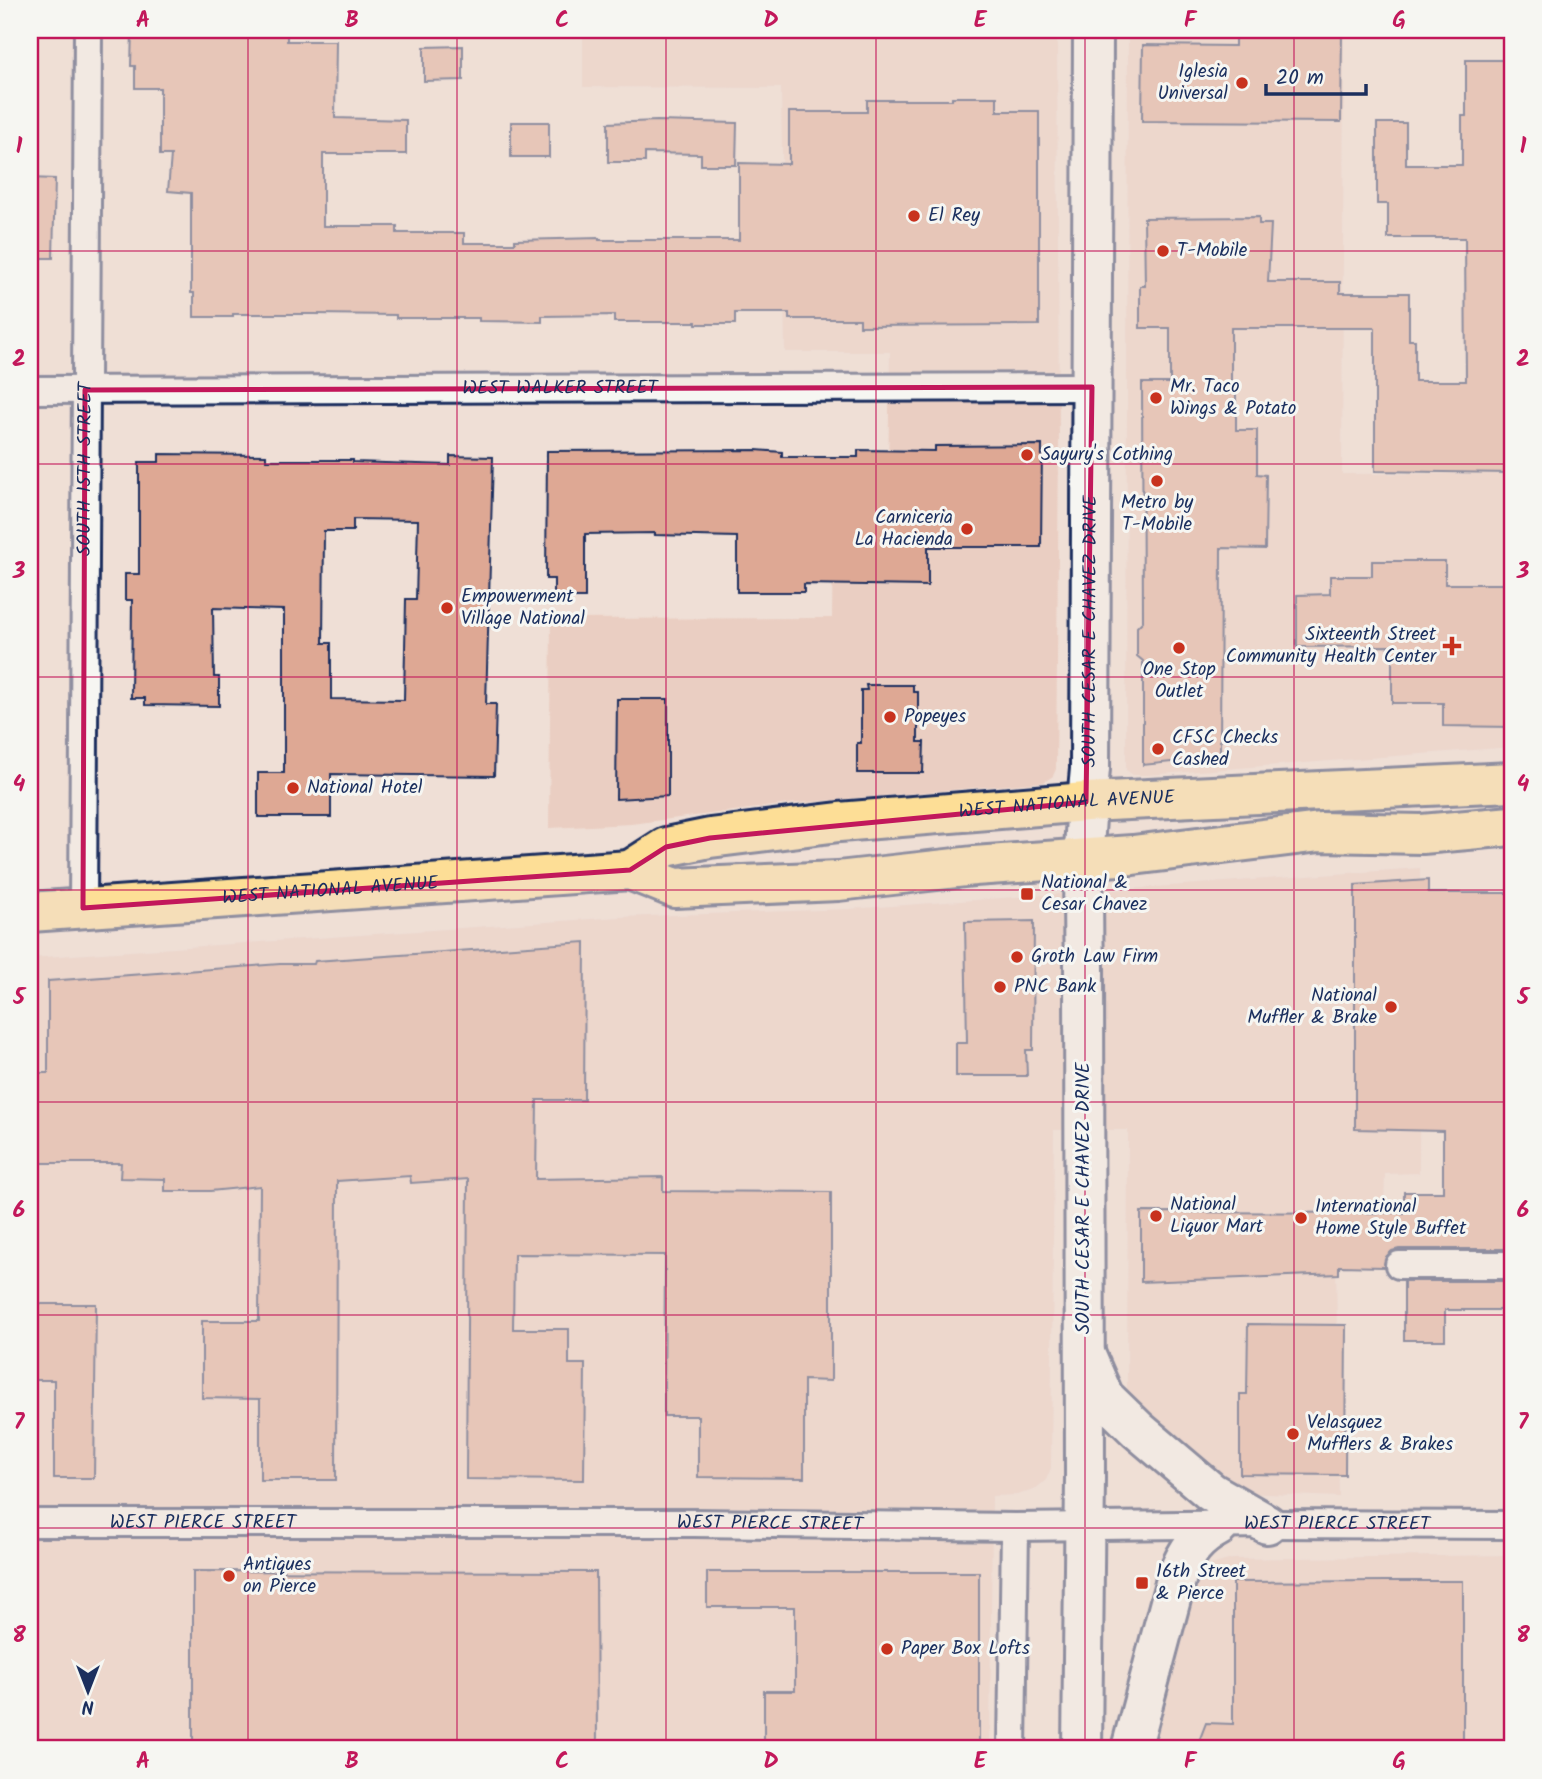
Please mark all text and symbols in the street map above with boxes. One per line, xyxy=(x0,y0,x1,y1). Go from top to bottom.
text: A xyxy=(136,3,150,39)
text: B xyxy=(345,3,359,39)
text: C xyxy=(555,3,569,39)
text: D xyxy=(763,3,779,39)
text: E xyxy=(974,3,988,39)
text: F xyxy=(1184,3,1198,39)
text: G xyxy=(1392,3,1406,39)
scale bar xyxy=(1266,52,1365,96)
place label: Iglesia Universal xyxy=(1157,57,1228,109)
text: 20 m xyxy=(1276,62,1324,95)
marker: Iglesia Universal xyxy=(1234,75,1250,91)
text: 1 xyxy=(16,129,23,165)
text: 1 xyxy=(1520,129,1527,165)
place label: El Rey xyxy=(928,201,981,231)
marker: El Rey xyxy=(906,208,922,224)
place label: T-Mobile xyxy=(1177,236,1248,266)
marker: T-Mobile xyxy=(1155,243,1171,259)
text: 2 xyxy=(12,342,26,378)
text: 2 xyxy=(1516,342,1530,378)
place label: Mr. Taco Wings & Potato xyxy=(1170,372,1296,424)
street label: WEST WALKER STREET xyxy=(462,373,660,404)
street label: SOUTH 15TH STREET xyxy=(70,380,101,556)
marker: Mr. Taco Wings & Potato xyxy=(1148,390,1164,406)
place label: Sayury's Cothing xyxy=(1041,440,1173,470)
marker: Sayury's Cothing xyxy=(1019,447,1035,463)
marker: Metro by T-Mobile xyxy=(1149,473,1165,489)
place label: Metro by T-Mobile xyxy=(1121,488,1194,540)
street label: SOUTH CESAR E CHAVEZ DRIVE xyxy=(1075,494,1106,767)
place label: Carniceria La Hacienda xyxy=(854,503,953,555)
marker: Carniceria La Hacienda xyxy=(959,521,975,537)
text: 3 xyxy=(12,554,26,590)
text: 3 xyxy=(1516,554,1530,590)
place label: Empowerment Village National xyxy=(461,582,585,634)
marker: Empowerment Village National xyxy=(439,600,455,616)
place label: Sixteenth Street Community Health Center xyxy=(1226,620,1438,672)
marker: Sixteenth Street Community Health Center xyxy=(1442,636,1462,656)
marker: One Stop Outlet xyxy=(1171,640,1187,656)
place label: One Stop Outlet xyxy=(1142,655,1216,707)
place label: Popeyes xyxy=(904,702,966,732)
marker: Popeyes xyxy=(882,709,898,725)
place label: CFSC Checks Cashed xyxy=(1172,723,1278,775)
marker: CFSC Checks Cashed xyxy=(1150,741,1166,757)
text: 4 xyxy=(13,767,26,803)
text: 4 xyxy=(1517,767,1530,803)
place label: National Hotel xyxy=(307,773,423,803)
marker: National Hotel xyxy=(285,780,301,796)
street label: WEST NATIONAL AVENUE xyxy=(957,783,1176,827)
street label: WEST NATIONAL AVENUE xyxy=(221,868,440,914)
place label: National & Cesar Chavez xyxy=(1041,868,1147,920)
marker: National & Cesar Chavez xyxy=(1019,886,1035,902)
place label: Groth Law Firm xyxy=(1031,942,1158,972)
marker: Groth Law Firm xyxy=(1009,949,1025,965)
place label: PNC Bank xyxy=(1014,972,1096,1002)
marker: PNC Bank xyxy=(992,979,1008,995)
text: 5 xyxy=(12,980,27,1016)
text: 5 xyxy=(1516,980,1531,1016)
place label: National Muffler & Brake xyxy=(1247,981,1377,1033)
marker: National Muffler & Brake xyxy=(1383,999,1399,1015)
street label: SOUTH CESAR E CHAVEZ DRIVE xyxy=(1069,1061,1099,1334)
place label: National Liquor Mart xyxy=(1170,1190,1264,1242)
place label: International Home Style Buffet xyxy=(1315,1192,1467,1244)
text: 6 xyxy=(13,1193,25,1229)
text: 6 xyxy=(1517,1193,1529,1229)
marker: National Liquor Mart xyxy=(1148,1208,1164,1224)
marker: International Home Style Buffet xyxy=(1293,1210,1309,1226)
text: 7 xyxy=(14,1405,26,1441)
text: 7 xyxy=(1518,1405,1530,1441)
place label: Velasquez Mufflers & Brakes xyxy=(1307,1408,1453,1460)
marker: Velasquez Mufflers & Brakes xyxy=(1285,1426,1301,1442)
street label: WEST PIERCE STREET xyxy=(110,1508,298,1538)
street label: WEST PIERCE STREET xyxy=(677,1508,865,1540)
street label: WEST PIERCE STREET xyxy=(1244,1509,1432,1540)
place label: Antiques on Pierce xyxy=(243,1550,316,1602)
place label: 16th Street & Pierce xyxy=(1156,1557,1247,1609)
marker: Antiques on Pierce xyxy=(221,1568,237,1584)
marker: 16th Street & Pierce xyxy=(1134,1575,1150,1591)
text: 8 xyxy=(12,1618,26,1654)
text: 8 xyxy=(1516,1618,1530,1654)
place label: Paper Box Lofts xyxy=(901,1634,1030,1664)
marker: Paper Box Lofts xyxy=(879,1641,895,1657)
north arrow xyxy=(52,1656,122,1726)
text: N xyxy=(82,1691,94,1721)
text: A xyxy=(136,1744,150,1779)
text: B xyxy=(345,1744,359,1779)
text: C xyxy=(555,1744,569,1779)
text: D xyxy=(763,1744,779,1779)
text: E xyxy=(974,1744,988,1779)
text: F xyxy=(1184,1744,1198,1779)
text: G xyxy=(1392,1744,1406,1779)

